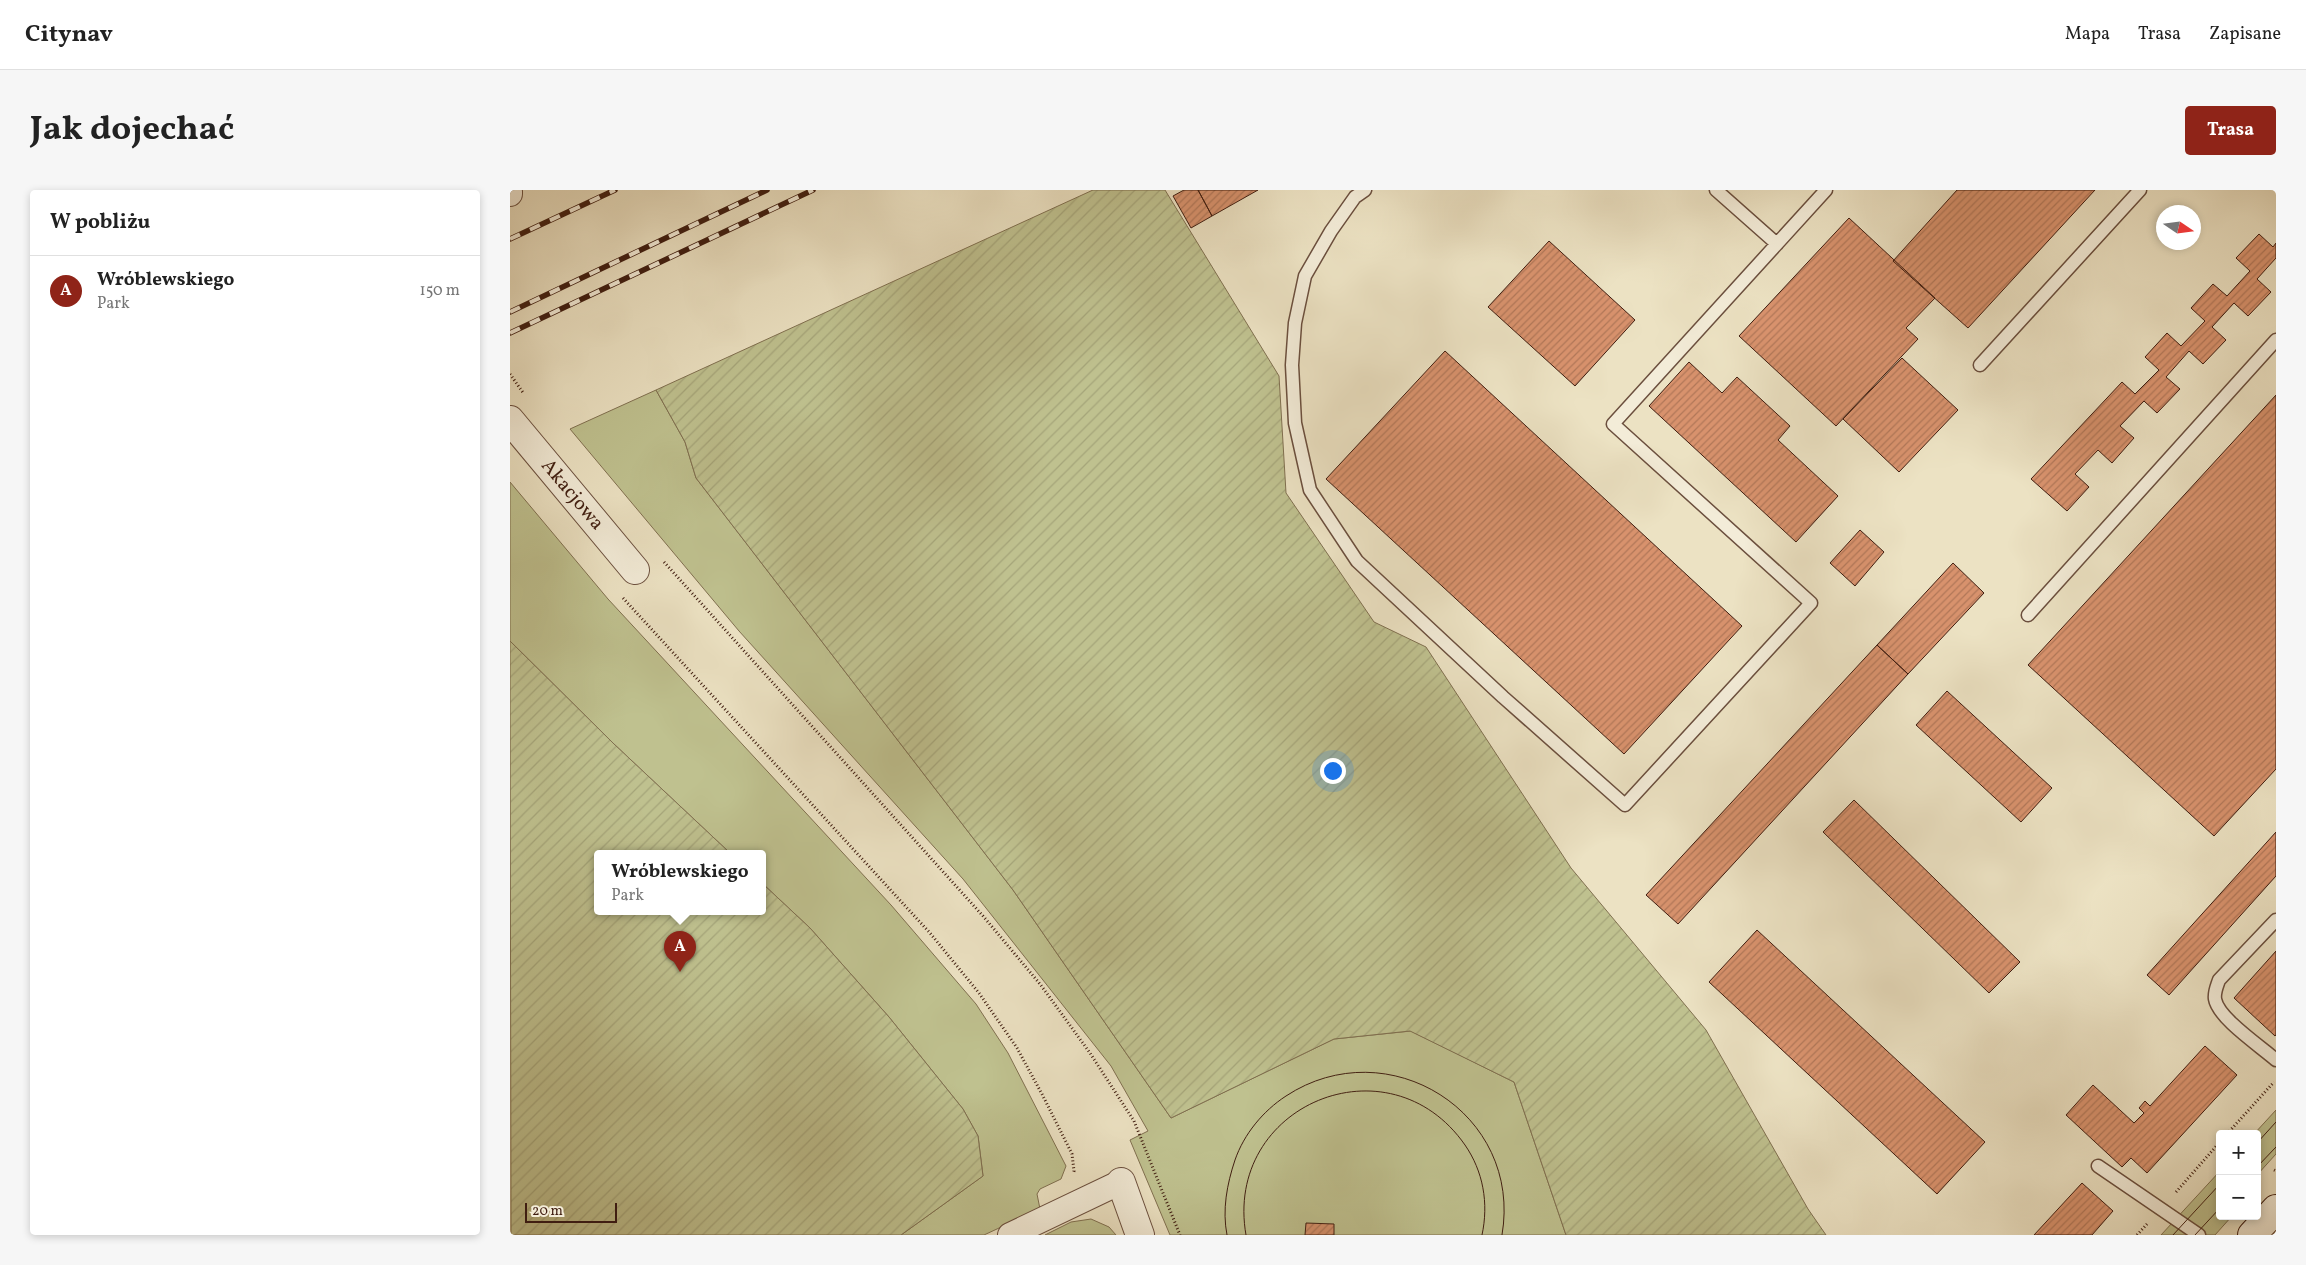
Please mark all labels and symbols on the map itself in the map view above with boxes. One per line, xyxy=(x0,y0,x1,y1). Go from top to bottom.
north arrow xyxy=(2156,205,2201,250)
street label: Akacjowa xyxy=(534,453,610,537)
your location xyxy=(1320,758,1346,784)
pin: A xyxy=(664,931,696,972)
scale bar xyxy=(525,1200,618,1223)

